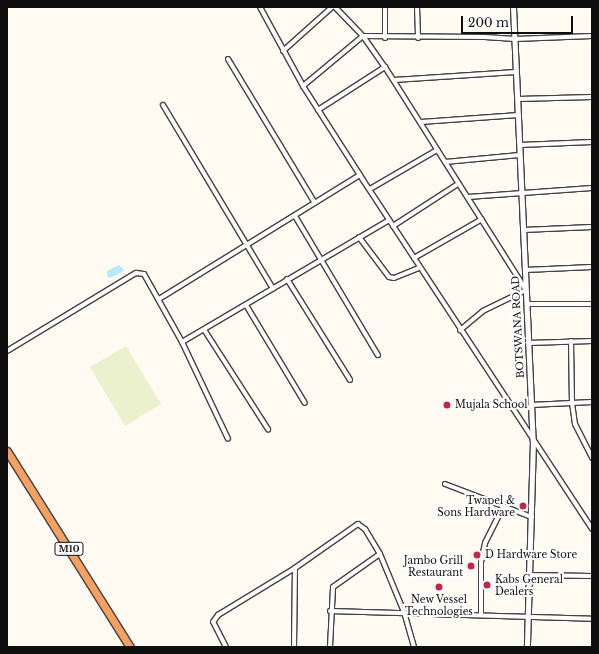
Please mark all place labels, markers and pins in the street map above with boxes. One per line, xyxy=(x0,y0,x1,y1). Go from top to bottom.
place label: Mujala School xyxy=(455,399,528,411)
marker: Mujala School xyxy=(442,400,452,410)
place label: Twapel & Sons Hardware xyxy=(437,494,515,518)
marker: Twapel & Sons Hardware xyxy=(518,501,528,511)
place label: D Hardware Store xyxy=(485,549,577,561)
marker: D Hardware Store xyxy=(472,550,482,560)
place label: Jambo Grill Restaurant xyxy=(404,554,463,578)
marker: Jambo Grill Restaurant xyxy=(466,561,476,571)
place label: Kabs General Dealers xyxy=(495,573,563,596)
marker: Kabs General Dealers xyxy=(482,580,492,590)
marker: New Vessel Technologies xyxy=(434,582,444,592)
place label: New Vessel Technologies xyxy=(405,593,473,616)

